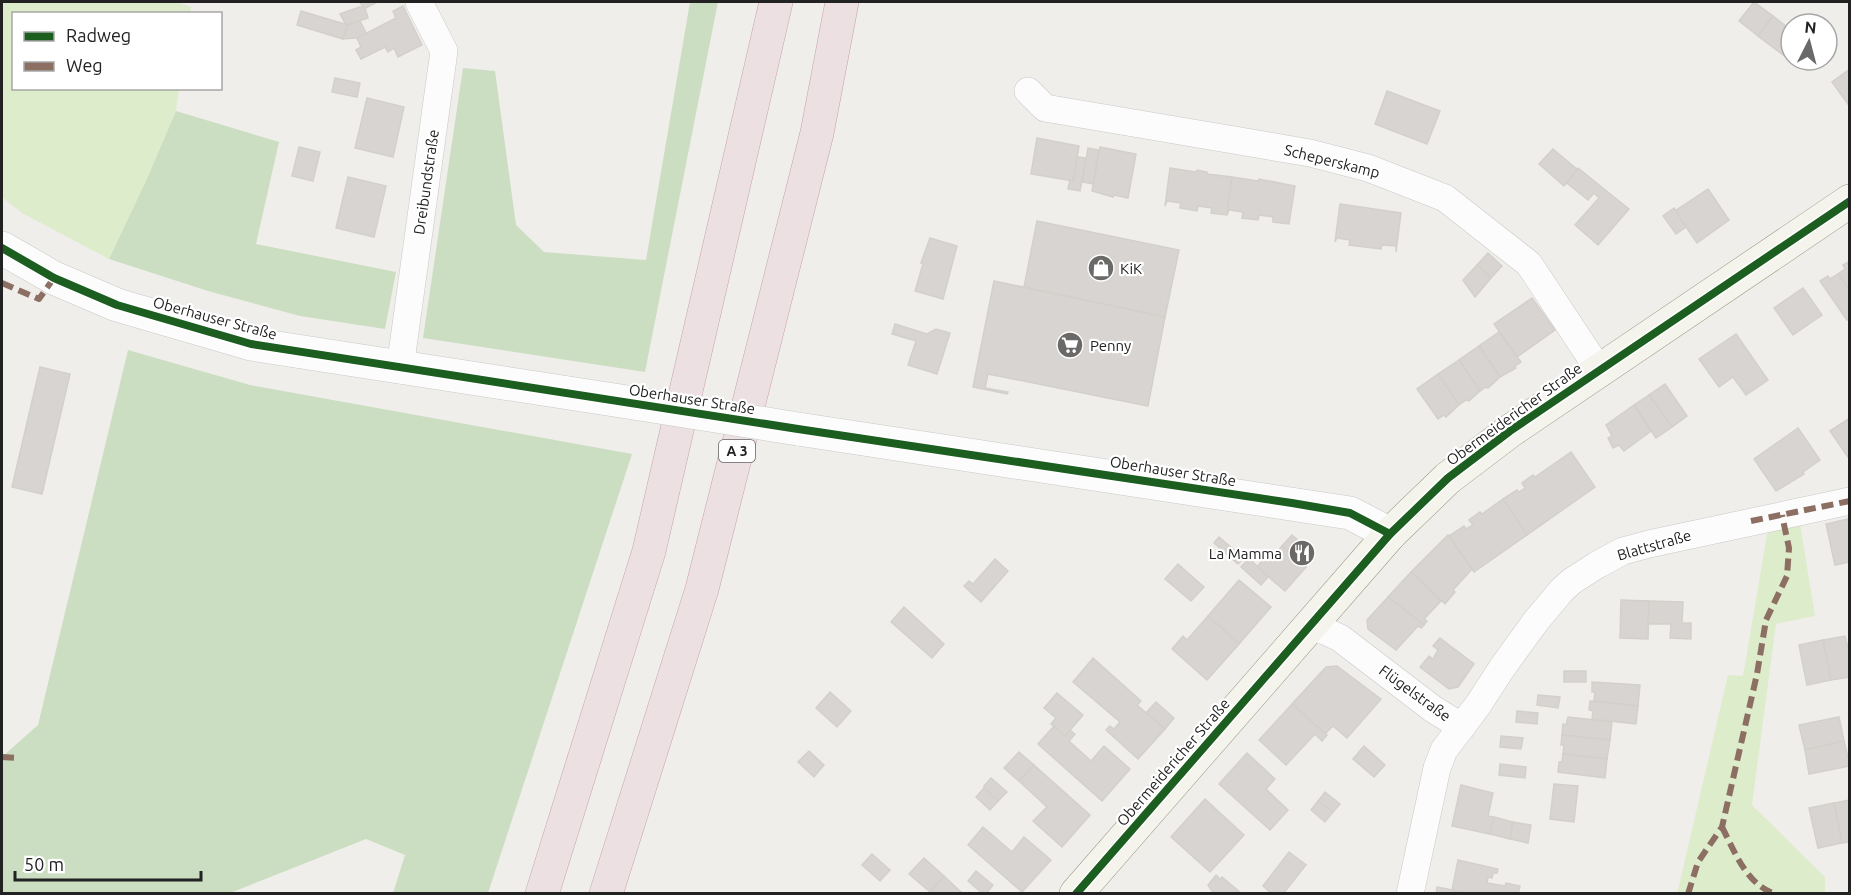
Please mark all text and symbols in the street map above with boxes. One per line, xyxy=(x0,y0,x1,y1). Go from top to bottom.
legend xyxy=(12,12,222,90)
north arrow xyxy=(1779,12,1839,72)
text: N xyxy=(1804,18,1817,37)
text: Radweg xyxy=(66,25,131,45)
text: Weg xyxy=(66,55,103,75)
street label: Dreibundstraße xyxy=(410,128,442,236)
street label: Scheperskamp xyxy=(1282,141,1382,181)
shop icon: KiK xyxy=(1086,253,1116,283)
place label: KiK xyxy=(1120,260,1142,277)
street label: Oberhauser Straße xyxy=(151,293,279,343)
supermarket icon: Penny xyxy=(1055,330,1085,360)
place label: Penny xyxy=(1090,337,1131,354)
street label: Obermeidericher Straße xyxy=(1443,359,1585,469)
street label: Oberhauser Straße xyxy=(628,381,756,417)
road number: A 3 xyxy=(719,440,755,462)
street label: Oberhauser Straße xyxy=(1109,453,1237,489)
street label: Blattstraße xyxy=(1615,526,1693,564)
restaurant icon: La Mamma xyxy=(1287,538,1317,568)
place label: La Mamma xyxy=(1209,545,1282,562)
street label: Flügelstraße xyxy=(1376,661,1454,725)
street label: Obermeidericher Straße xyxy=(1113,695,1233,829)
scale bar xyxy=(15,844,201,882)
text: 50 m xyxy=(24,854,64,874)

